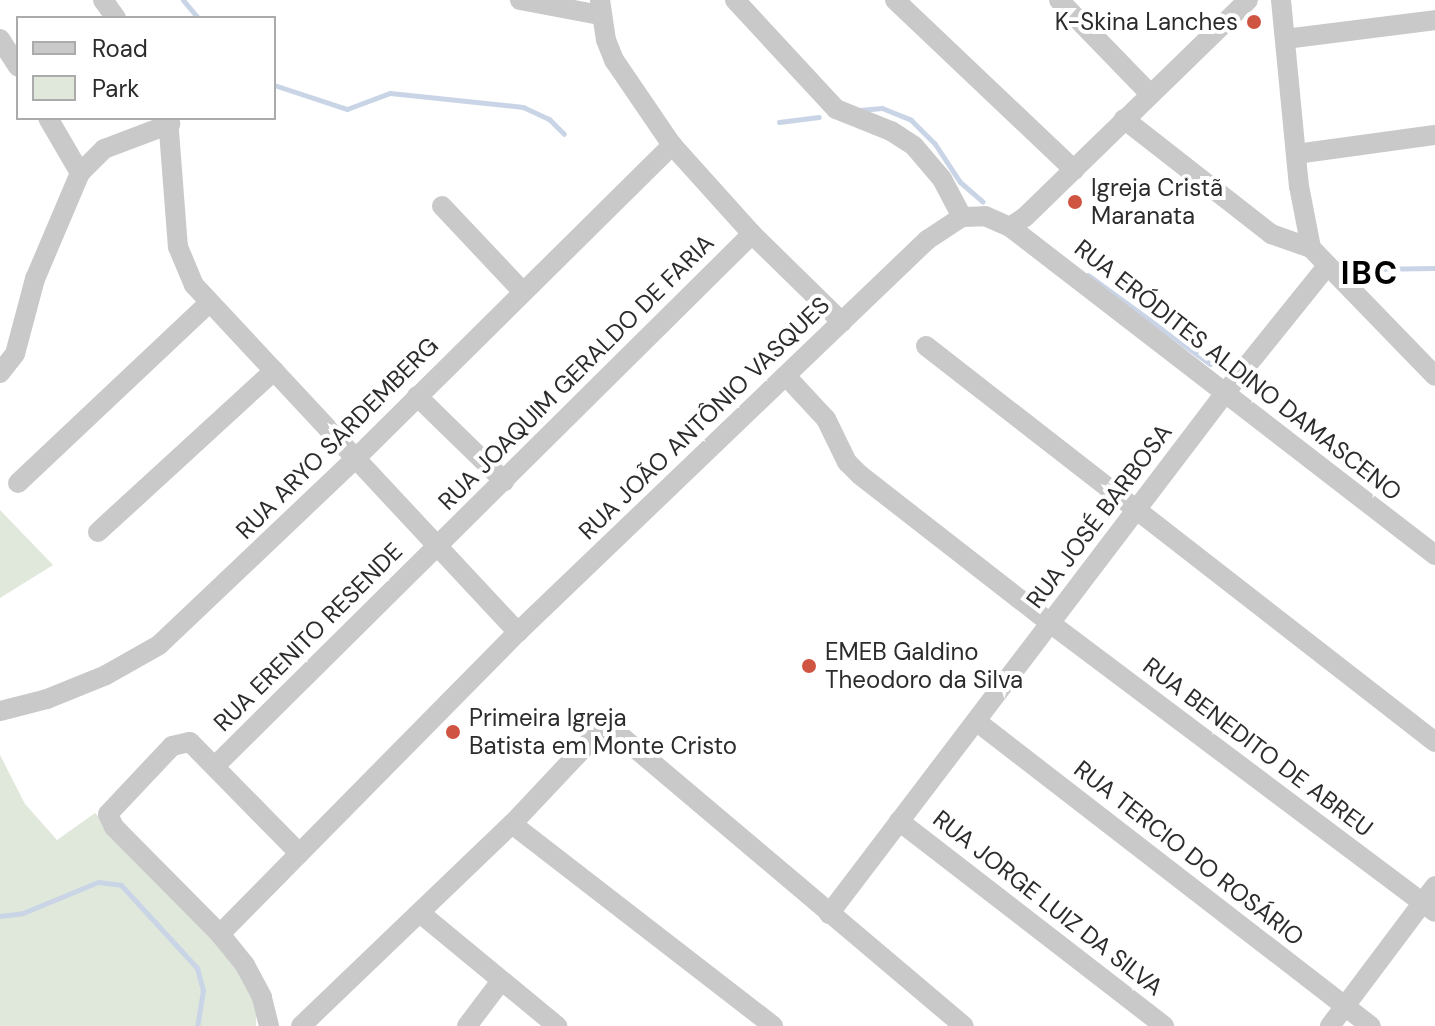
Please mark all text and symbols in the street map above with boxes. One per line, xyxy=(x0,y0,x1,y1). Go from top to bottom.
place label: K-Skina Lanches xyxy=(1055,8,1238,36)
marker: K-Skina Lanches xyxy=(1245,13,1263,31)
legend xyxy=(16,16,276,120)
text: Road xyxy=(92,33,148,64)
text: Park xyxy=(92,73,139,104)
place label: Igreja Cristã Maranata xyxy=(1091,174,1223,230)
marker: Igreja Cristã Maranata xyxy=(1066,193,1084,211)
street label: RUA JOAQUIM GERALDO DE FARIA xyxy=(432,228,720,516)
street label: RUA ERÓDITES ALDINO DAMASCENO xyxy=(1069,233,1407,507)
district label: IBC xyxy=(1341,254,1399,292)
street label: RUA JOÃO ANTÔNIO VASQUES xyxy=(573,291,835,545)
street label: RUA ARYO SARDEMBERG xyxy=(230,331,444,545)
street label: RUA JOSÉ BARBOSA xyxy=(1020,418,1178,614)
street label: RUA ERENITO RESENDE xyxy=(208,537,408,737)
place label: EMEB Galdino Theodoro da Silva xyxy=(825,638,1023,694)
street label: RUA BENEDITO DE ABREU xyxy=(1138,651,1378,843)
marker: EMEB Galdino Theodoro da Silva xyxy=(800,657,818,675)
place label: Primeira Igreja Batista em Monte Cristo xyxy=(469,704,737,760)
marker: Primeira Igreja Batista em Monte Cristo xyxy=(444,723,462,741)
street label: RUA TERCIO DO ROSÁRIO xyxy=(1069,754,1309,952)
street label: RUA JORGE LUIZ DA SILVA xyxy=(927,804,1169,1002)

